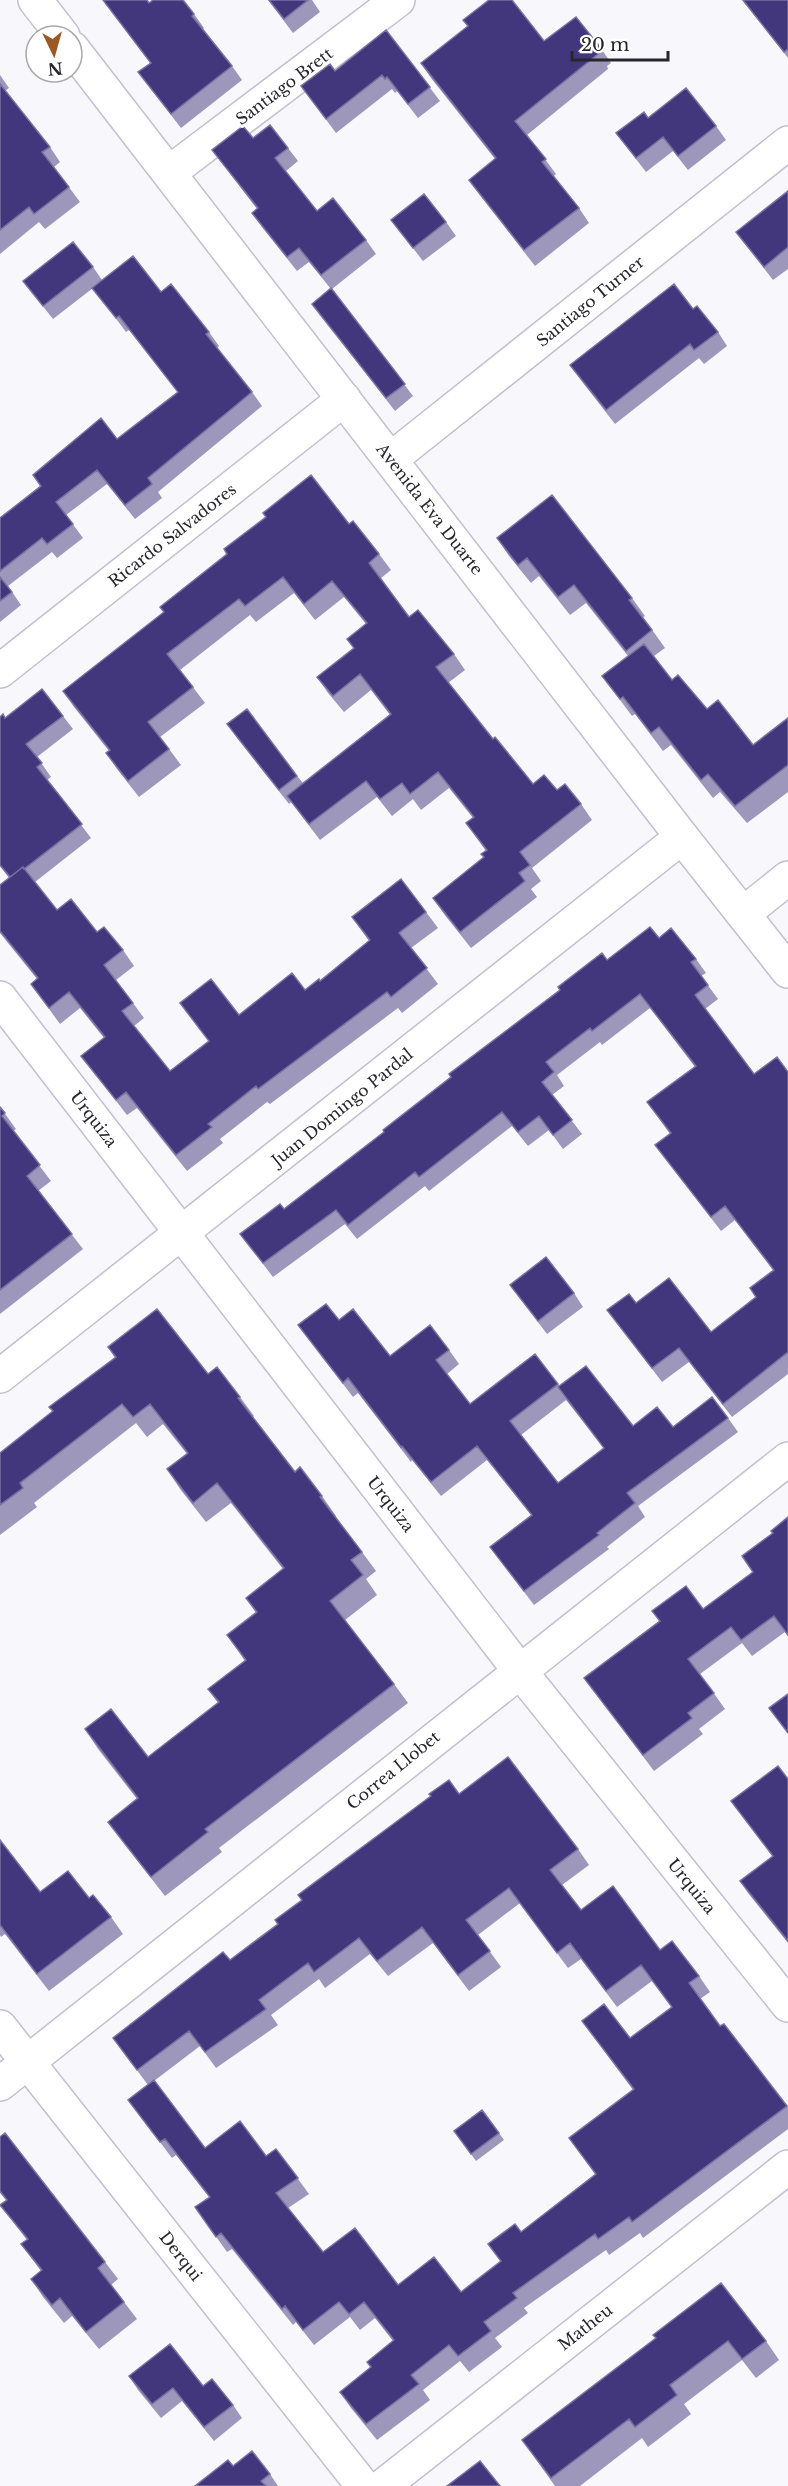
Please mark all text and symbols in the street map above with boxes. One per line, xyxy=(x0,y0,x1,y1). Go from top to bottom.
north arrow xyxy=(24,24,84,84)
scale bar xyxy=(572,24,668,62)
text: 20 m xyxy=(581,34,629,56)
street label: Santiago Brett xyxy=(232,43,336,129)
text: N xyxy=(47,58,64,80)
street label: Santiago Turner xyxy=(532,251,648,351)
street label: Avenida Eva Duarte xyxy=(372,438,488,579)
street label: Ricardo Salvadores xyxy=(104,479,240,591)
street label: Juan Domingo Pardal xyxy=(266,1044,417,1171)
street label: Urquiza xyxy=(66,1087,122,1151)
street label: Urquiza xyxy=(363,1472,419,1536)
street label: Correa Llobet xyxy=(342,1726,444,1814)
street label: Urquiza xyxy=(664,1854,720,1918)
street label: Derqui xyxy=(155,2227,207,2285)
street label: Matheu xyxy=(554,2299,616,2354)

